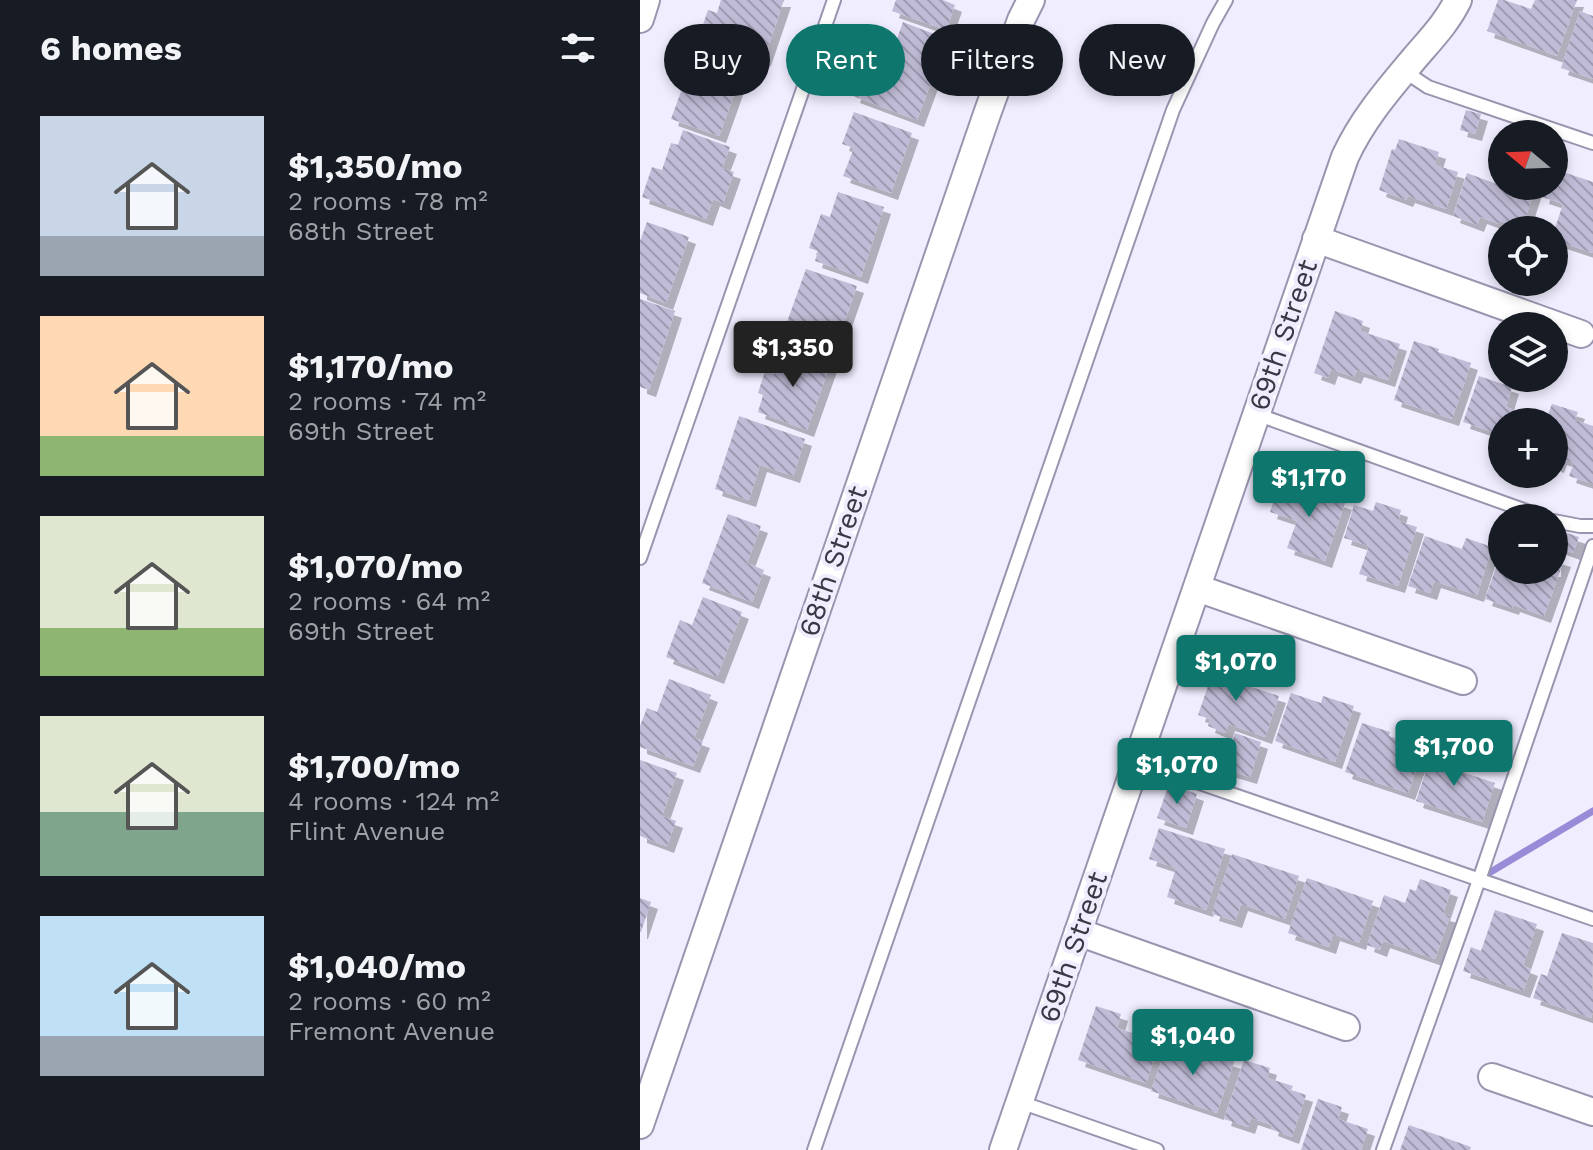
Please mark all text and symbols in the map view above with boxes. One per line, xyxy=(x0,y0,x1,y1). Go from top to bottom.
chip: Buy xyxy=(664,24,770,96)
chip: Rent xyxy=(786,24,905,96)
chip: Filters xyxy=(921,24,1063,96)
chip: New xyxy=(1079,24,1195,96)
icon: filters xyxy=(556,26,600,70)
text: 6 homes xyxy=(40,28,182,68)
north arrow xyxy=(1488,120,1568,200)
map controls xyxy=(1488,120,1568,584)
text: $1,350/mo xyxy=(288,146,463,186)
icon: home xyxy=(104,148,200,244)
text: 2 rooms · 78 m² xyxy=(288,186,488,216)
text: 68th Street xyxy=(288,216,434,246)
button: locate xyxy=(1488,216,1568,296)
street label: 69th Street xyxy=(1242,255,1324,415)
button: layers xyxy=(1488,312,1568,392)
pin: $1,350 xyxy=(728,321,858,389)
text: $1,350 xyxy=(752,332,834,362)
text: $1,170/mo xyxy=(288,346,454,386)
icon: home xyxy=(104,348,200,444)
text: 2 rooms · 74 m² xyxy=(288,386,486,416)
button: + xyxy=(1488,408,1568,488)
text: 69th Street xyxy=(288,416,434,446)
pin: $1,170 xyxy=(1244,451,1374,519)
text: $1,170 xyxy=(1271,462,1347,492)
street label: 68th Street xyxy=(792,481,874,641)
button: − xyxy=(1488,504,1568,584)
text: $1,070/mo xyxy=(288,546,463,586)
icon: home xyxy=(104,548,200,644)
text: 2 rooms · 64 m² xyxy=(288,586,490,616)
text: 69th Street xyxy=(288,616,434,646)
pin: $1,070 xyxy=(1171,635,1301,703)
text: $1,070 xyxy=(1194,646,1278,676)
pin: $1,700 xyxy=(1389,720,1519,788)
text: $1,700 xyxy=(1413,731,1495,761)
pin: $1,070 xyxy=(1112,738,1242,806)
text: $1,700/mo xyxy=(288,746,460,786)
icon: home xyxy=(104,748,200,844)
text: $1,070 xyxy=(1135,749,1219,779)
text: 4 rooms · 124 m² xyxy=(288,786,499,816)
text: Flint Avenue xyxy=(288,816,445,846)
street label: 69th Street xyxy=(1032,867,1114,1027)
text: $1,040/mo xyxy=(288,946,466,986)
icon: home xyxy=(104,948,200,1044)
text: 2 rooms · 60 m² xyxy=(288,986,491,1016)
pin: $1,040 xyxy=(1128,1009,1258,1077)
text: Fremont Avenue xyxy=(288,1016,495,1046)
text: $1,040 xyxy=(1150,1020,1236,1050)

